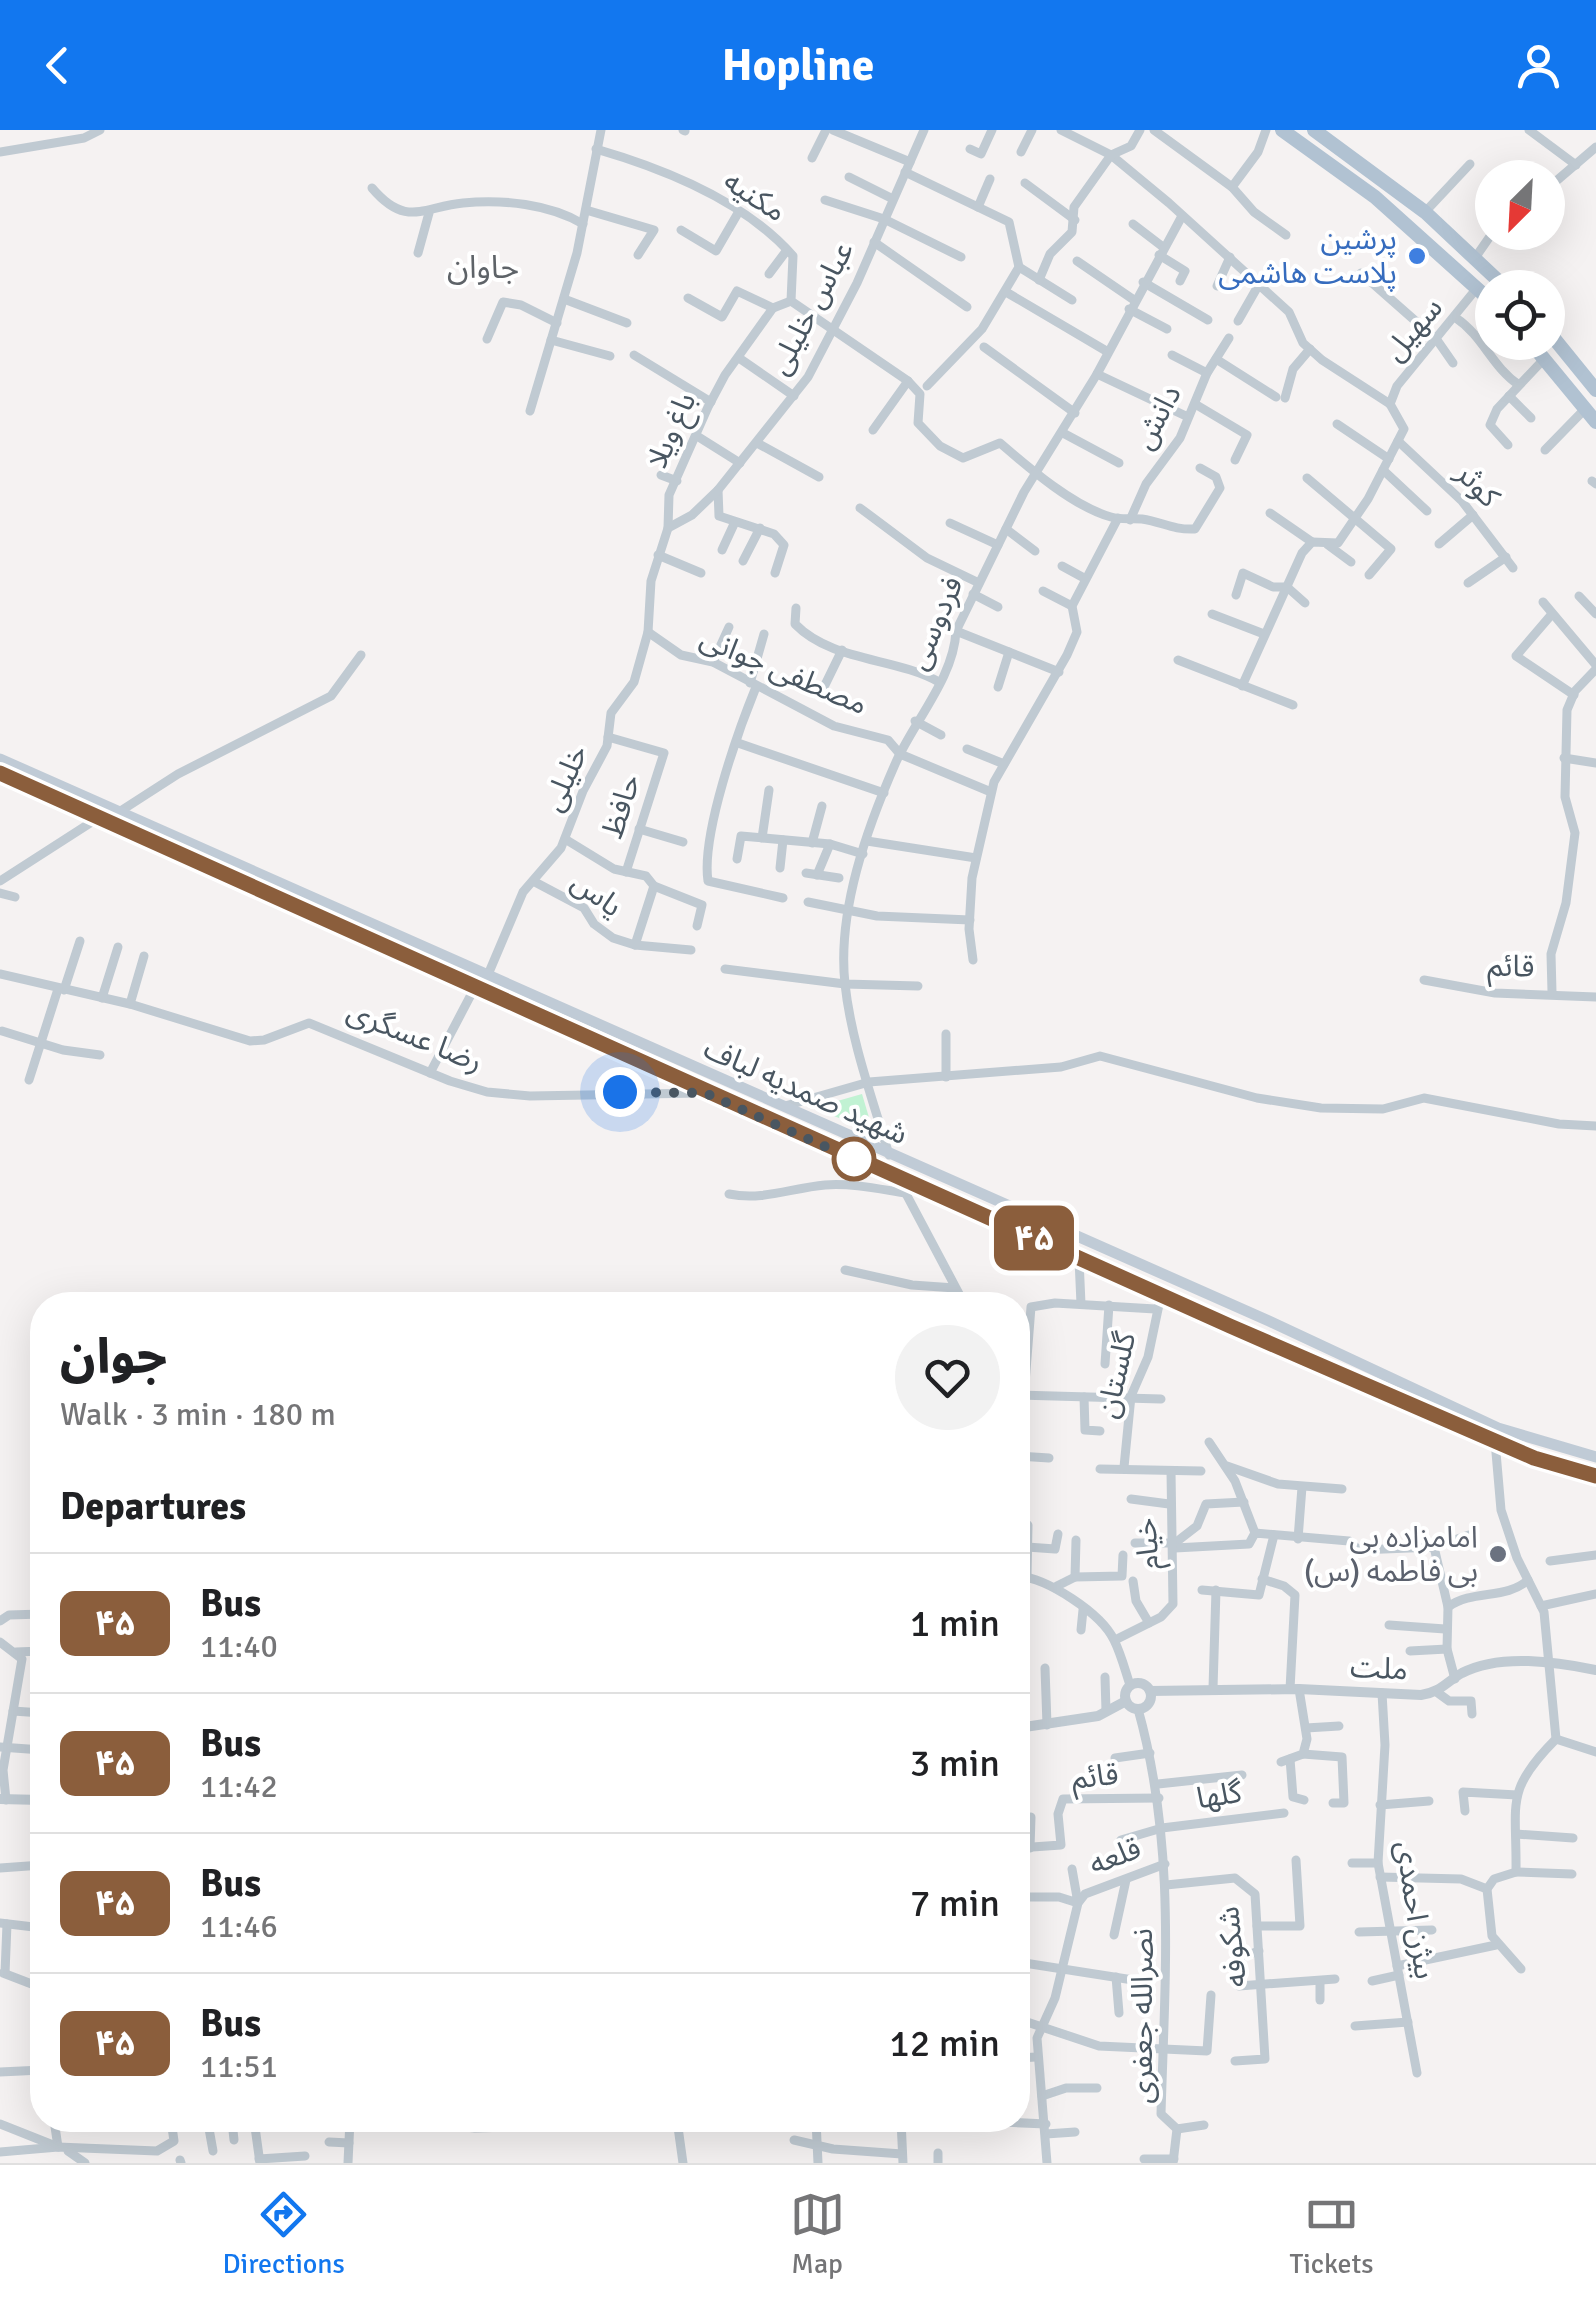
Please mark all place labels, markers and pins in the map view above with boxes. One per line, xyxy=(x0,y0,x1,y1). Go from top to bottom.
place label: پرشین پلاست هاشمی xyxy=(1218,221,1397,292)
marker: پرشین پلاست هاشمی xyxy=(1406,245,1428,267)
unlabelled marker xyxy=(833,1138,875,1180)
place label: امامزاده بی بی فاطمه (س) xyxy=(1304,1519,1478,1590)
marker: امامزاده بی بی فاطمه (س) xyxy=(1487,1543,1509,1565)

